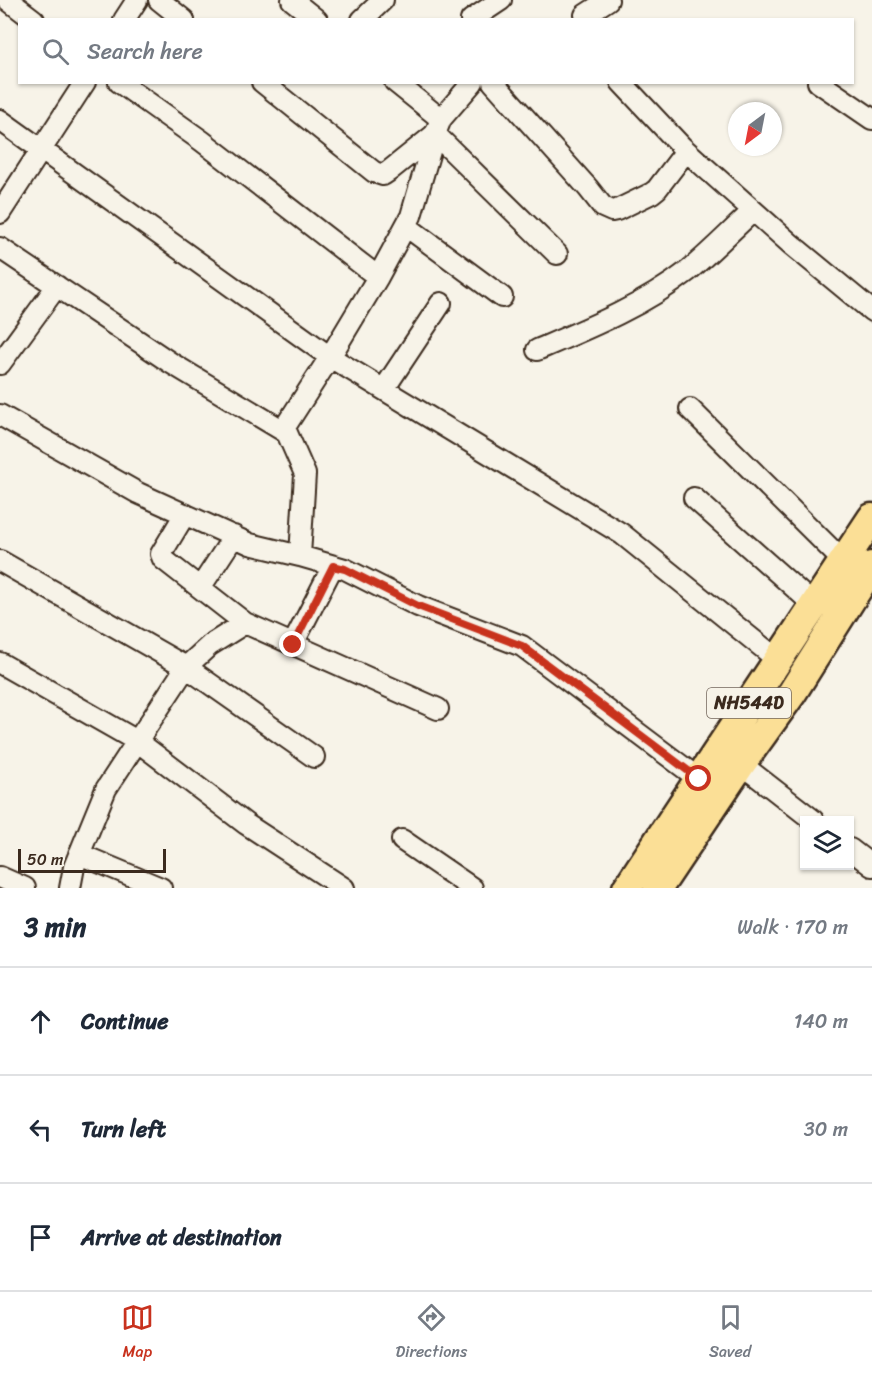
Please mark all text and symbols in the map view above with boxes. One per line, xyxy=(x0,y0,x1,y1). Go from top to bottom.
search box xyxy=(18,18,854,84)
text: Search here xyxy=(87,32,203,71)
icon: search xyxy=(39,35,72,68)
north arrow xyxy=(728,102,782,156)
route end xyxy=(279,631,305,657)
road number: NH544D xyxy=(707,688,791,718)
route start xyxy=(685,765,711,791)
map controls xyxy=(800,816,854,870)
button: layers xyxy=(800,816,854,870)
text: 50 m xyxy=(27,845,63,874)
scale bar xyxy=(18,846,166,874)
text: 3 min xyxy=(24,904,86,950)
text: Walk · 170 m xyxy=(737,910,848,945)
text: Continue xyxy=(81,1002,169,1041)
text: 140 m xyxy=(794,1004,848,1039)
icon: ahead xyxy=(24,1005,57,1038)
text: Turn left xyxy=(81,1110,166,1149)
text: 30 m xyxy=(804,1112,848,1147)
icon: left xyxy=(24,1113,57,1146)
text: Arrive at destination xyxy=(81,1218,282,1257)
icon: arrive xyxy=(24,1221,57,1254)
tab: Map xyxy=(121,1301,154,1366)
tab: Directions xyxy=(396,1301,467,1366)
tab: Saved xyxy=(709,1301,751,1366)

